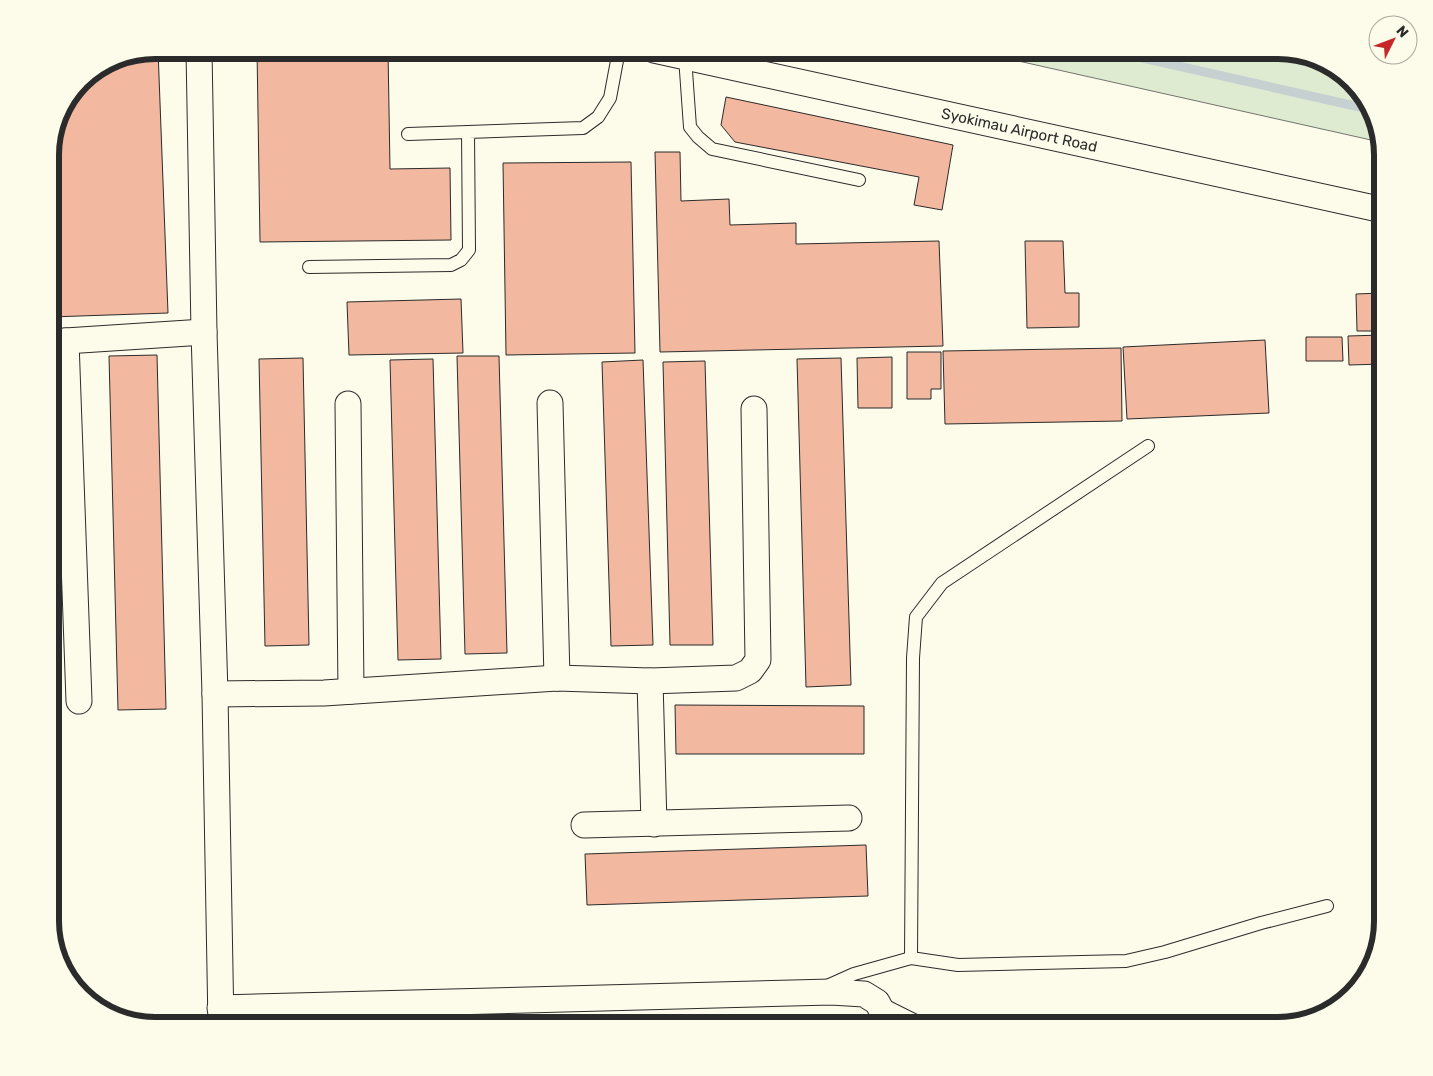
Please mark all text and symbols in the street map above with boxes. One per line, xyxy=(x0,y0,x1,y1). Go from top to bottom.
north arrow xyxy=(1368,15,1418,65)
text: N xyxy=(1393,22,1412,41)
street label: Syokimau Airport Road xyxy=(940,104,1099,156)

